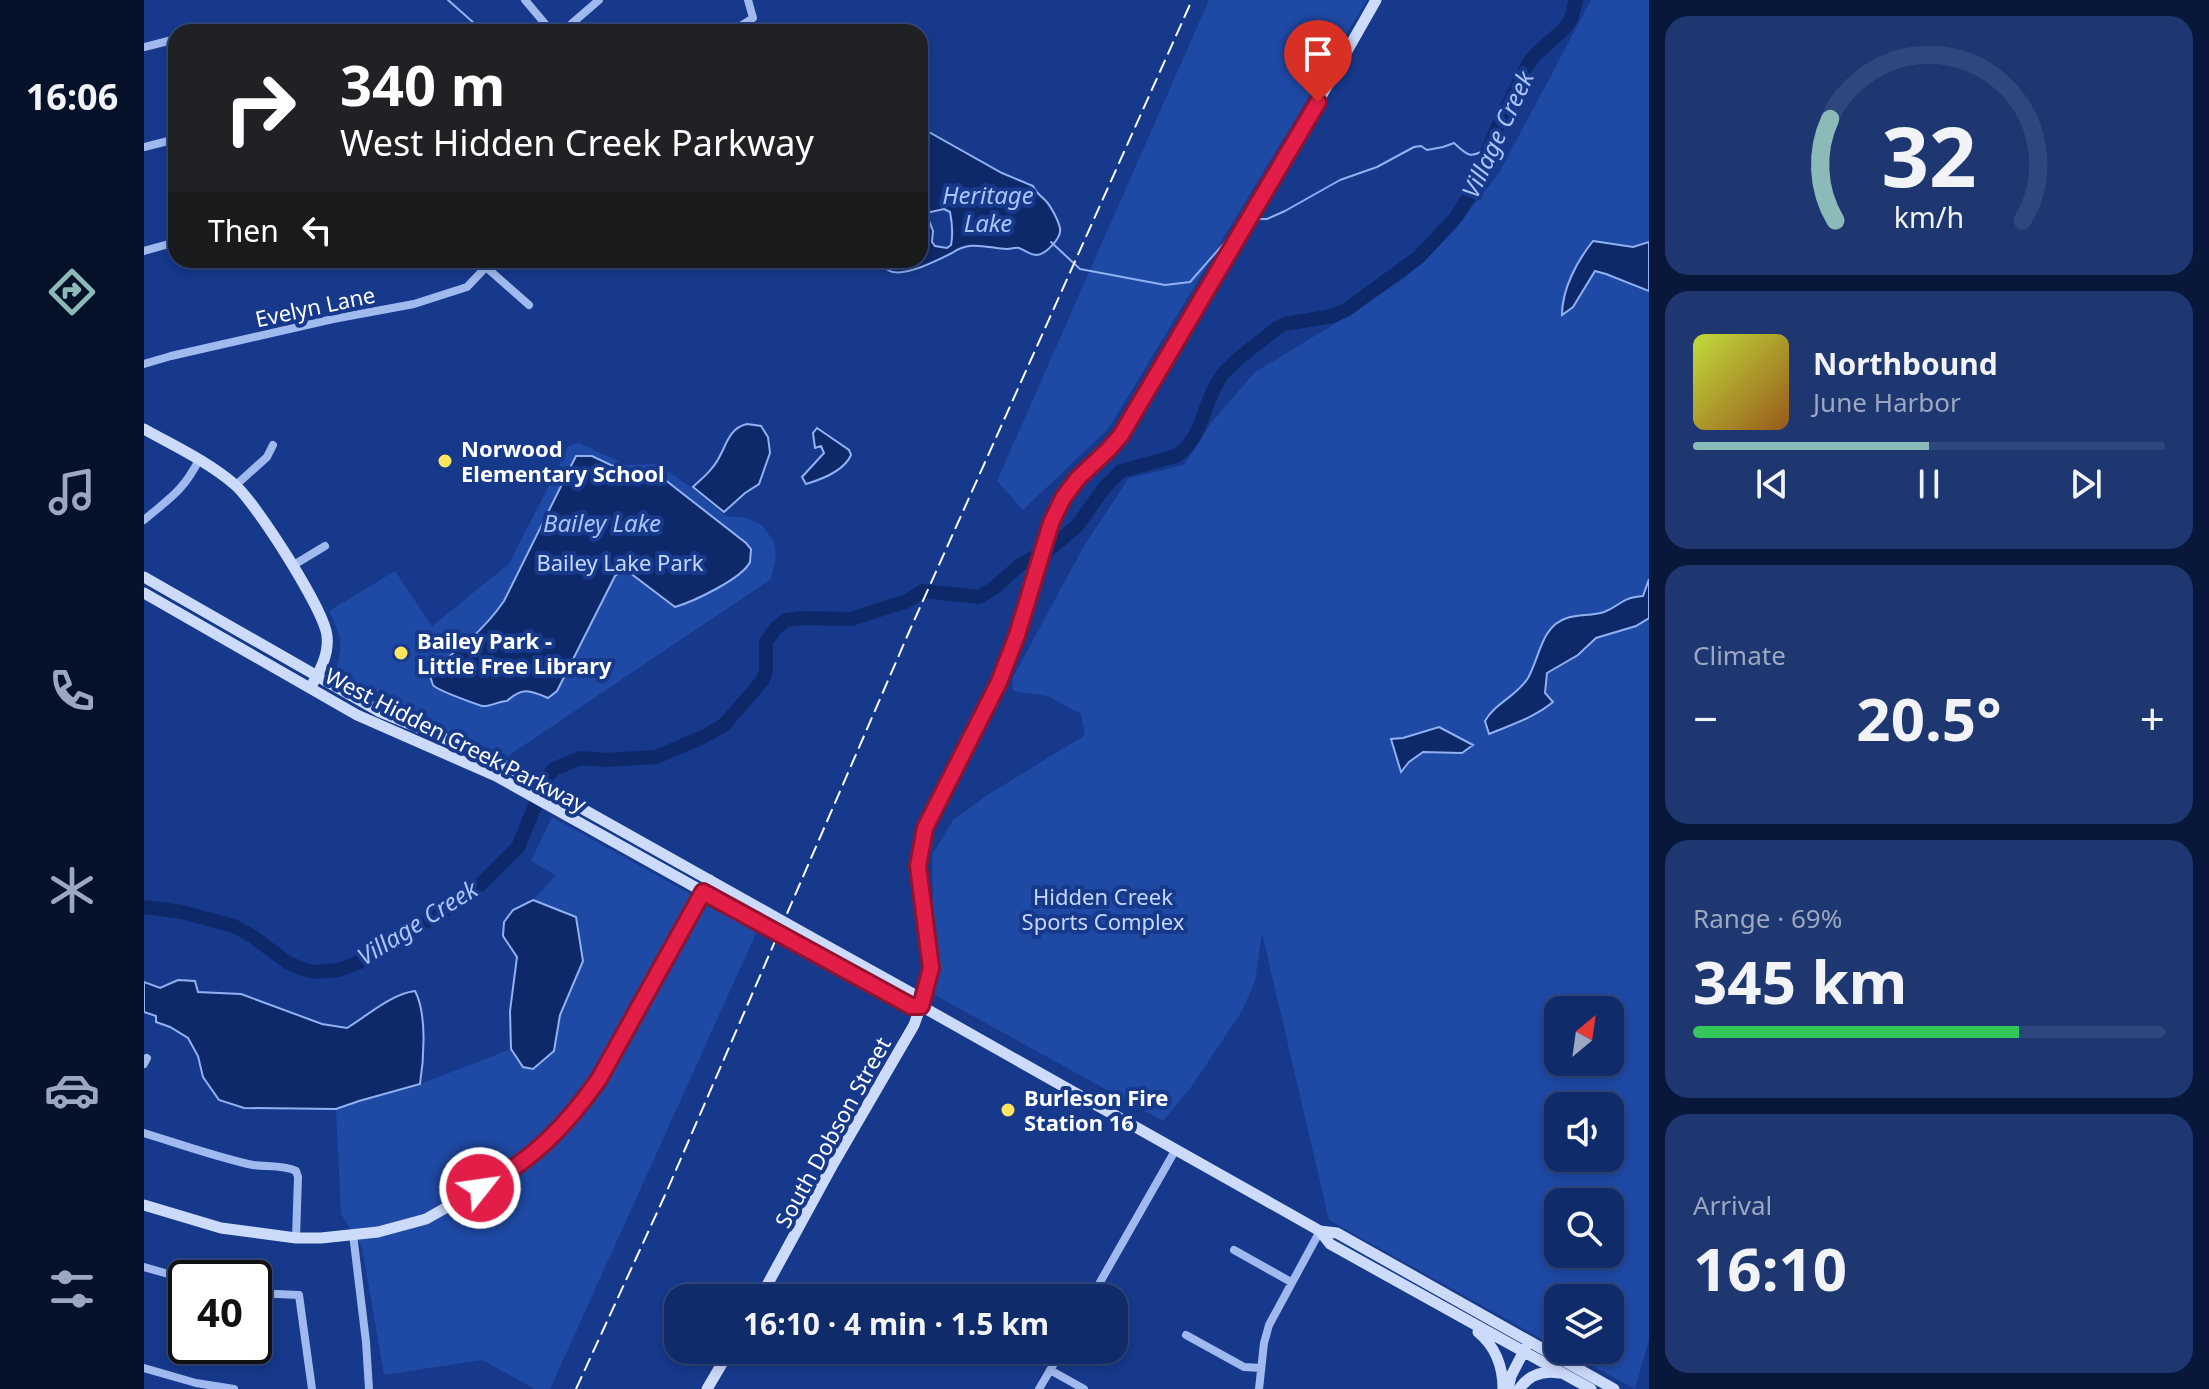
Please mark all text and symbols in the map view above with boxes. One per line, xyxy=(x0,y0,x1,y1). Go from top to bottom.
pin xyxy=(1284,20,1352,102)
icon: arrive xyxy=(1296,32,1340,76)
text: 340 m xyxy=(340,46,505,122)
icon: right xyxy=(208,56,312,160)
water label: Village Creek xyxy=(1453,64,1541,203)
text: 16:06 xyxy=(26,72,118,121)
text: 32 xyxy=(1881,98,1977,211)
text: West Hidden Creek Parkway xyxy=(340,118,814,167)
water label: Heritage Lake xyxy=(942,178,1034,239)
text: km/h xyxy=(1894,197,1964,236)
icon: left xyxy=(295,208,339,252)
text: Then xyxy=(208,210,279,251)
icon: directions xyxy=(44,264,100,320)
street label: Evelyn Lane xyxy=(252,279,378,333)
text: Northbound xyxy=(1813,343,1998,384)
text: June Harbor xyxy=(1813,384,1961,420)
place label: Norwood Elementary School xyxy=(461,433,665,488)
marker: Norwood Elementary School xyxy=(436,452,454,470)
icon: previous xyxy=(1750,462,1794,506)
icon: pause xyxy=(1907,462,1951,506)
icon: next xyxy=(2064,462,2108,506)
icon: music xyxy=(44,464,100,520)
water label: Bailey Lake xyxy=(543,506,661,539)
park label: Bailey Lake Park xyxy=(536,547,704,577)
place label: Bailey Park - Little Free Library xyxy=(417,625,612,680)
text: Climate xyxy=(1693,637,1786,673)
marker: Bailey Park - Little Free Library xyxy=(392,644,410,662)
street label: West Hidden Creek Parkway xyxy=(320,660,593,818)
icon: phone xyxy=(44,663,100,719)
text: 20.5° xyxy=(1856,677,2002,759)
text: − xyxy=(1693,688,1718,748)
text: + xyxy=(2140,688,2165,748)
icon: climate xyxy=(44,862,100,918)
water label: Village Creek xyxy=(350,871,485,972)
park label: Hidden Creek Sports Complex xyxy=(1022,881,1185,936)
text: Range · 69% xyxy=(1693,900,1842,936)
text: 345 km xyxy=(1693,940,1907,1022)
north arrow xyxy=(1544,996,1624,1076)
map controls xyxy=(1544,996,1624,1364)
street label: South Dobson Street xyxy=(767,1031,897,1233)
icon: car xyxy=(44,1062,100,1118)
place label: Burleson Fire Station 16 xyxy=(1024,1082,1168,1137)
button: sound xyxy=(1544,1092,1624,1172)
marker: Burleson Fire Station 16 xyxy=(999,1101,1017,1119)
position arrow xyxy=(438,1146,522,1230)
text: Arrival xyxy=(1693,1187,1772,1223)
button: search xyxy=(1544,1188,1624,1268)
text: 16:10 xyxy=(1693,1227,1847,1309)
speed limit sign: 40 xyxy=(168,1260,272,1364)
icon: filters xyxy=(44,1261,100,1317)
button: layers xyxy=(1544,1284,1624,1364)
text: 16:10 · 4 min · 1.5 km xyxy=(743,1303,1049,1344)

